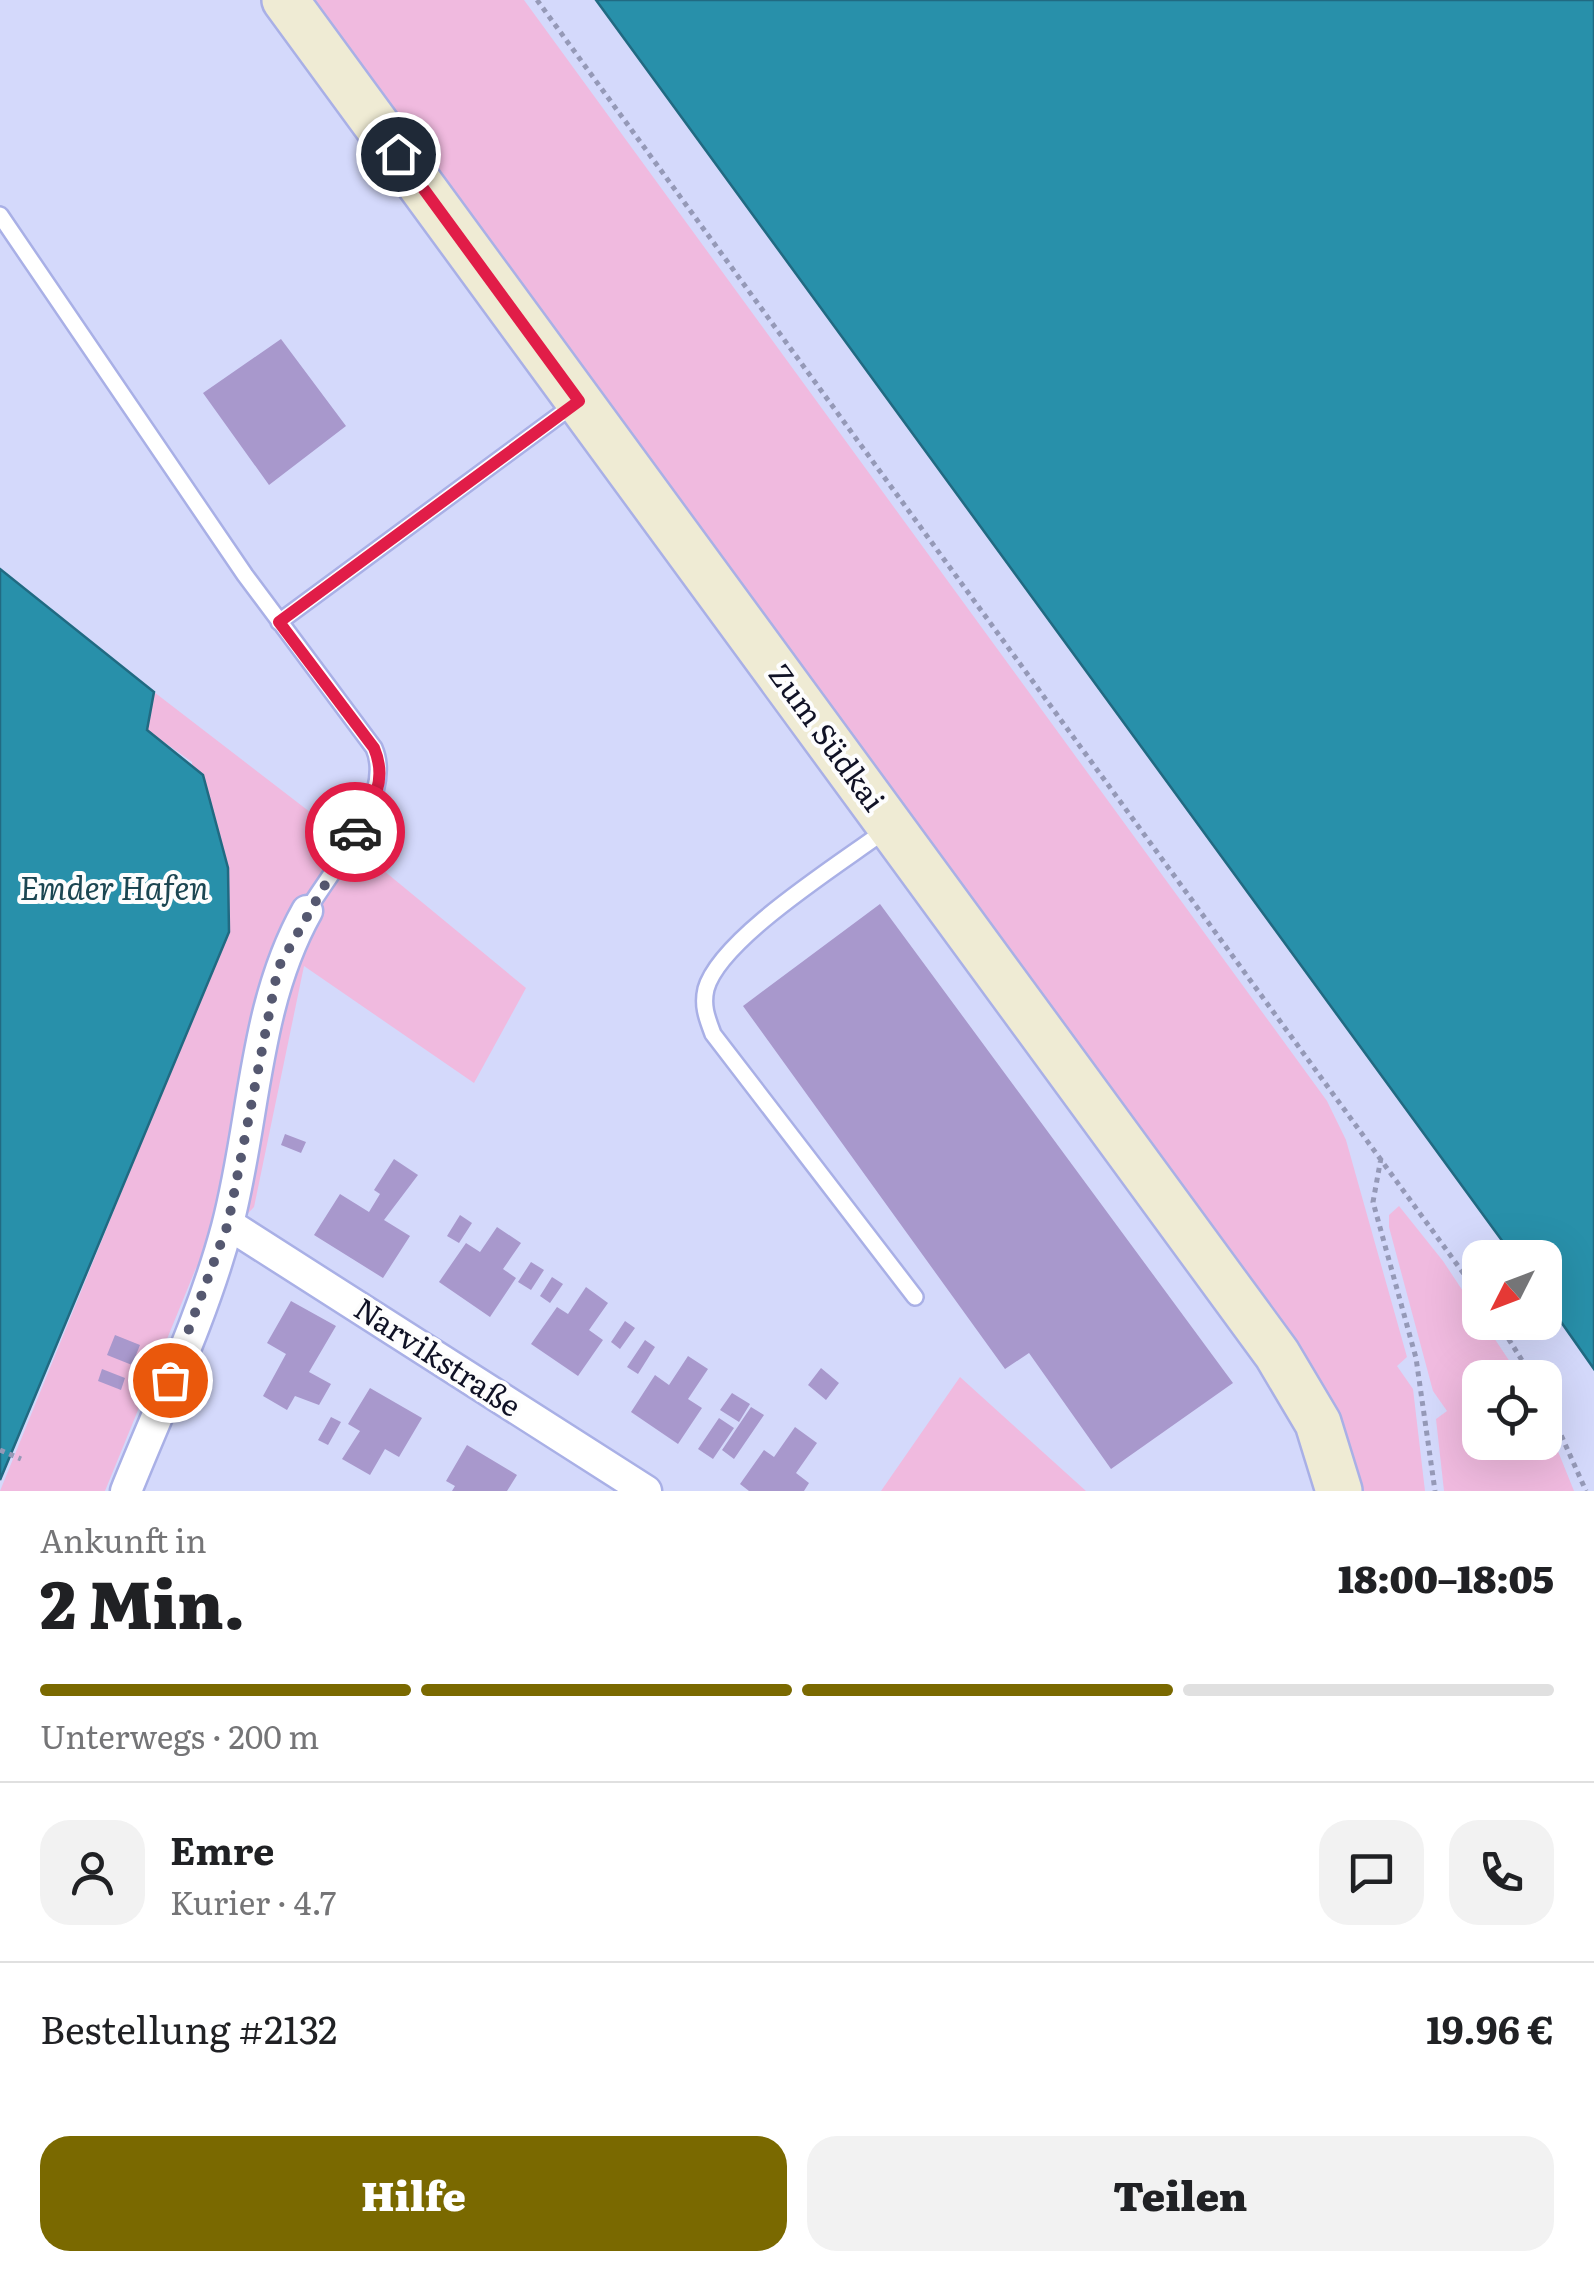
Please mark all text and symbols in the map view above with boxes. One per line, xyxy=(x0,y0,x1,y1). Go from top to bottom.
pin xyxy=(356,112,441,197)
icon: home xyxy=(371,127,426,182)
street label: Zum Südkai xyxy=(760,653,897,819)
courier xyxy=(305,782,405,882)
icon: car xyxy=(328,805,383,860)
water label: Emder Hafen xyxy=(19,862,209,910)
north arrow xyxy=(1462,1240,1562,1340)
map controls xyxy=(1462,1240,1562,1460)
street label: Narvikstraße xyxy=(347,1285,531,1426)
pin xyxy=(128,1338,213,1423)
icon: bag xyxy=(143,1353,198,1408)
button: locate xyxy=(1462,1360,1562,1460)
text: Ankunft in xyxy=(40,1515,207,1563)
text: 18:00–18:05 xyxy=(1338,1548,1554,1605)
text: 2 Min. xyxy=(40,1552,245,1649)
text: Unterwegs · 200 m xyxy=(40,1711,319,1759)
button: person xyxy=(40,1820,145,1925)
text: Emre xyxy=(170,1820,274,1877)
button: chat xyxy=(1319,1820,1424,1925)
button: phone xyxy=(1449,1820,1554,1925)
text: Kurier · 4.7 xyxy=(170,1877,336,1925)
text: Bestellung #2132 xyxy=(40,1999,337,2056)
text: 19.96 € xyxy=(1426,1999,1554,2056)
button: Hilfe xyxy=(40,2136,787,2251)
button: Teilen xyxy=(807,2136,1554,2251)

